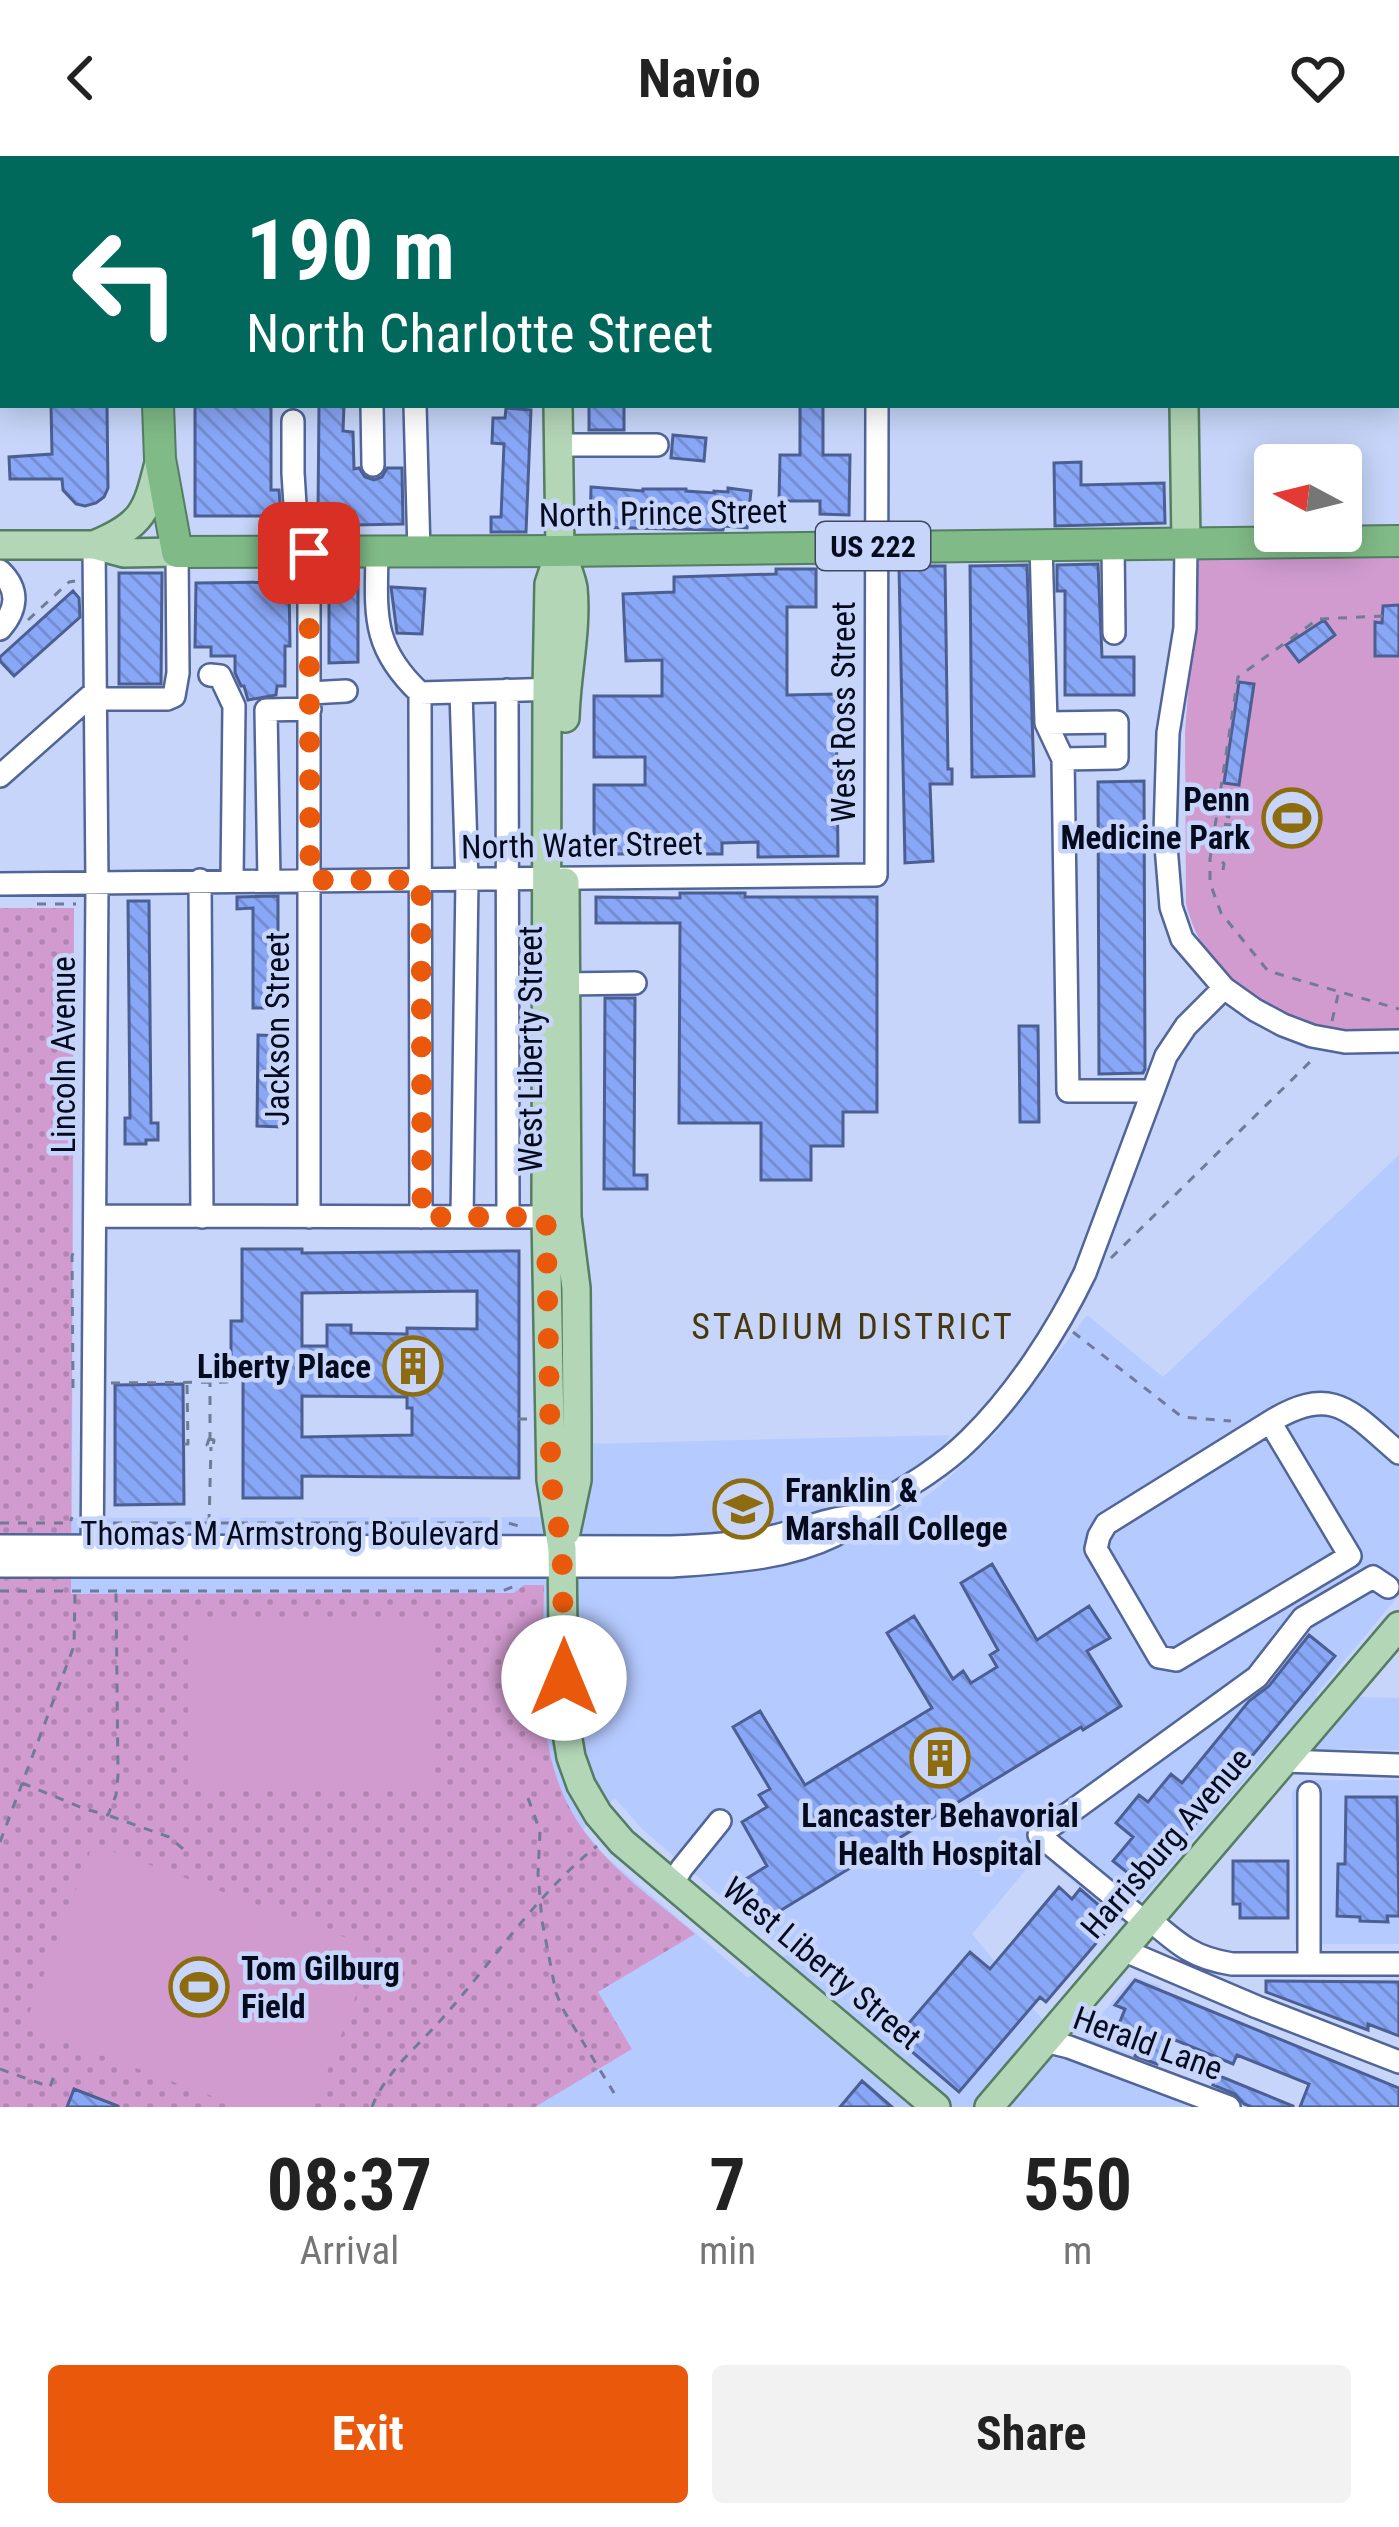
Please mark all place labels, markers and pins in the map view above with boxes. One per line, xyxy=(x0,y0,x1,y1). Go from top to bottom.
pin xyxy=(258,502,360,604)
place label: Penn Medicine Park xyxy=(1061,780,1250,857)
sports icon: Penn Medicine Park xyxy=(1261,787,1323,849)
building icon: Liberty Place xyxy=(382,1335,444,1397)
place label: Liberty Place xyxy=(197,1347,371,1386)
place label: Franklin & Marshall College xyxy=(785,1471,1008,1548)
school or university icon: Franklin & Marshall College xyxy=(712,1478,774,1540)
building icon: Lancaster Behavorial Health Hospital xyxy=(909,1727,971,1789)
place label: Lancaster Behavorial Health Hospital xyxy=(801,1796,1079,1873)
place label: Tom Gilburg Field xyxy=(241,1949,400,2026)
sports icon: Tom Gilburg Field xyxy=(168,1956,230,2018)

